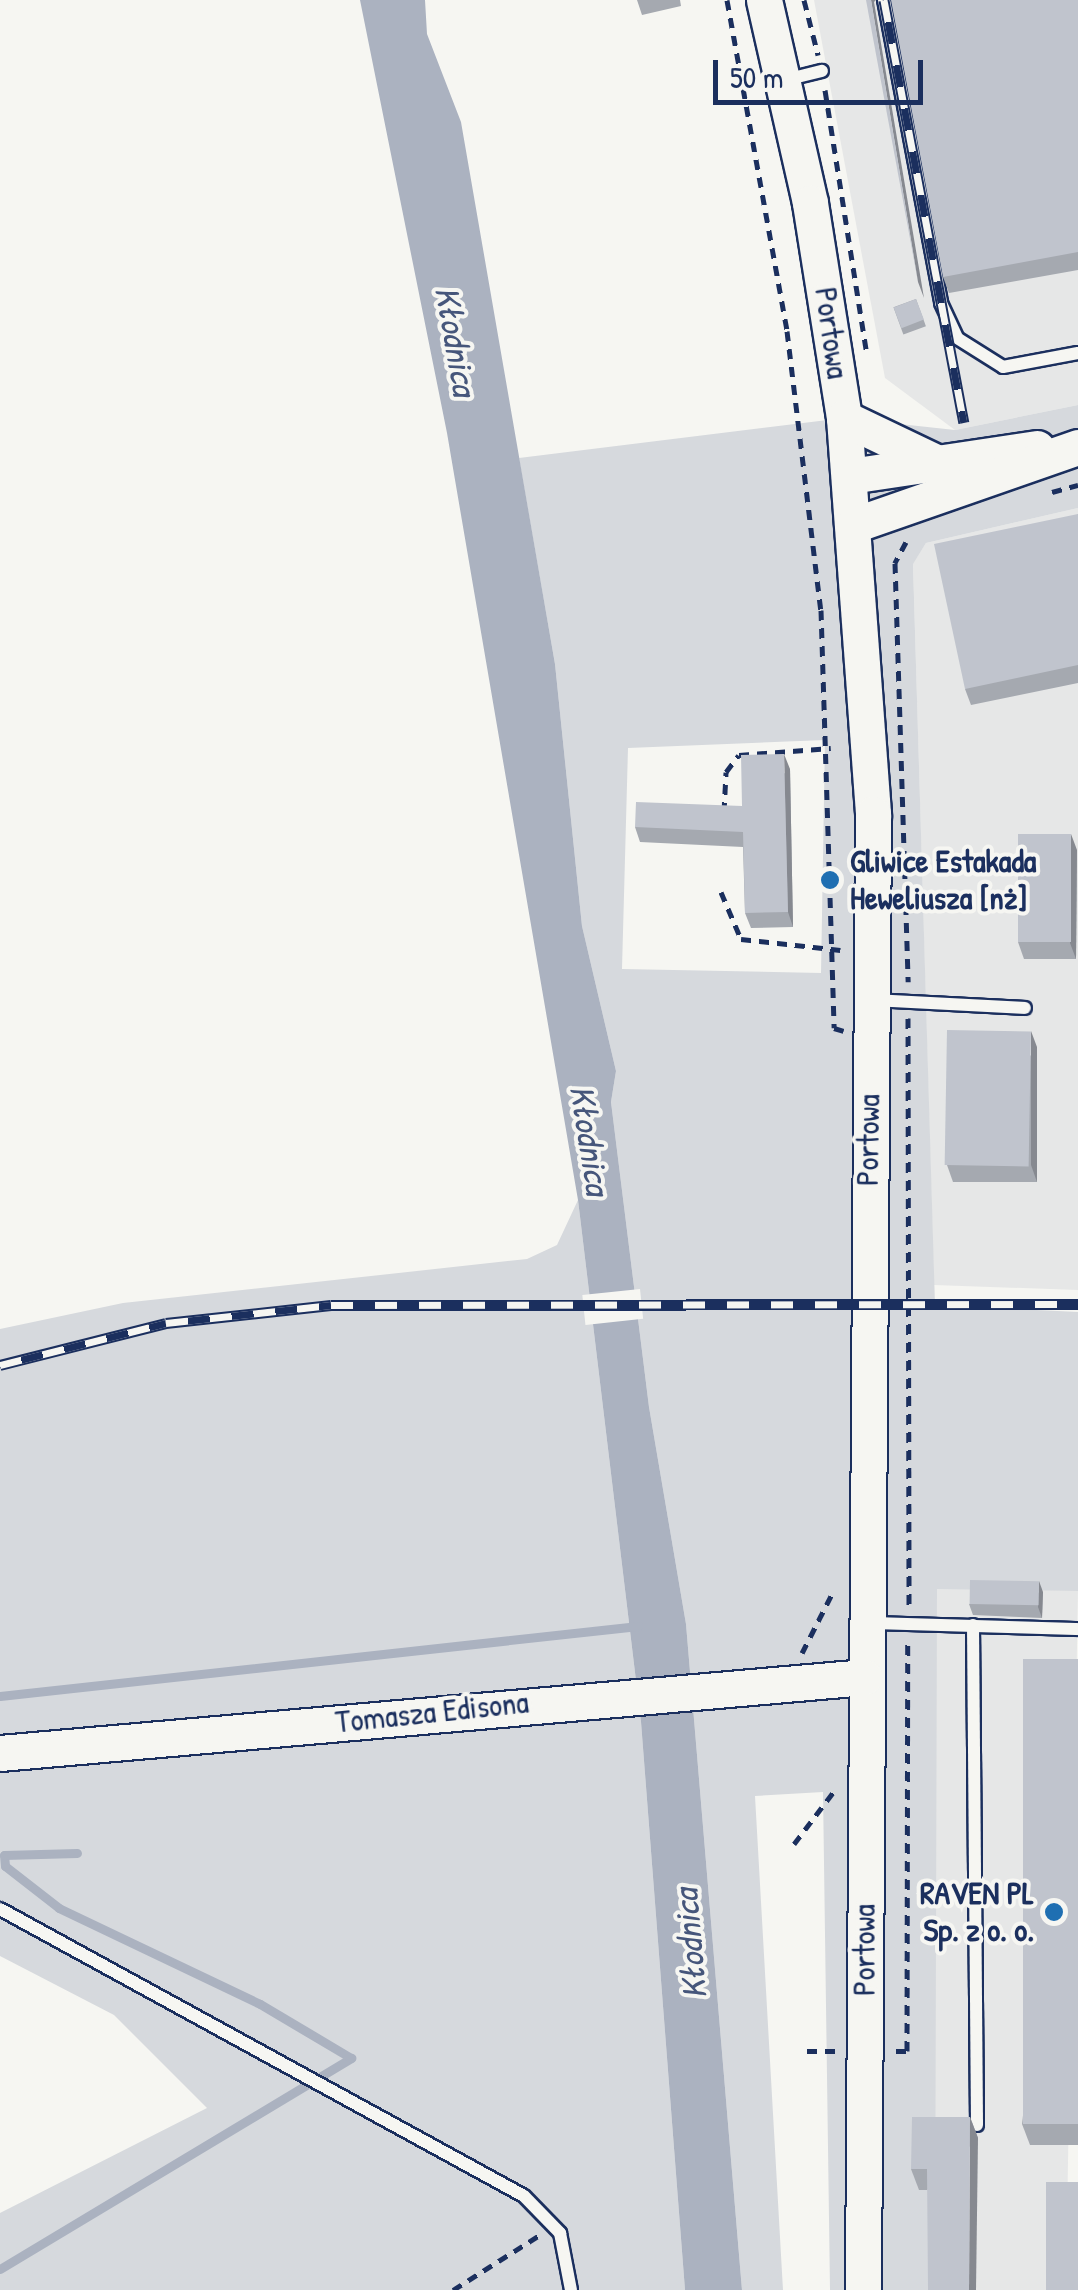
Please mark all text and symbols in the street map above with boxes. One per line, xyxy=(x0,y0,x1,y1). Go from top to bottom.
scale bar xyxy=(718,40,928,102)
text: 50 m xyxy=(730,57,783,97)
water label: Kłodnica xyxy=(426,283,486,399)
street label: Portowa xyxy=(807,285,857,381)
place label: Gliwice Estakada Heweliusza [nż] xyxy=(850,843,1036,918)
marker: Gliwice Estakada Heweliusza [nż] xyxy=(819,869,841,891)
water label: Kłodnica xyxy=(561,1082,619,1198)
street label: Portowa xyxy=(848,1094,888,1186)
street label: Tomasza Edisona xyxy=(333,1683,531,1741)
place label: RAVEN PL Sp. z o. o. xyxy=(920,1875,1034,1950)
water label: Kłodnica xyxy=(664,1887,716,2001)
marker: RAVEN PL Sp. z o. o. xyxy=(1043,1901,1065,1923)
street label: Portowa xyxy=(845,1904,883,1996)

